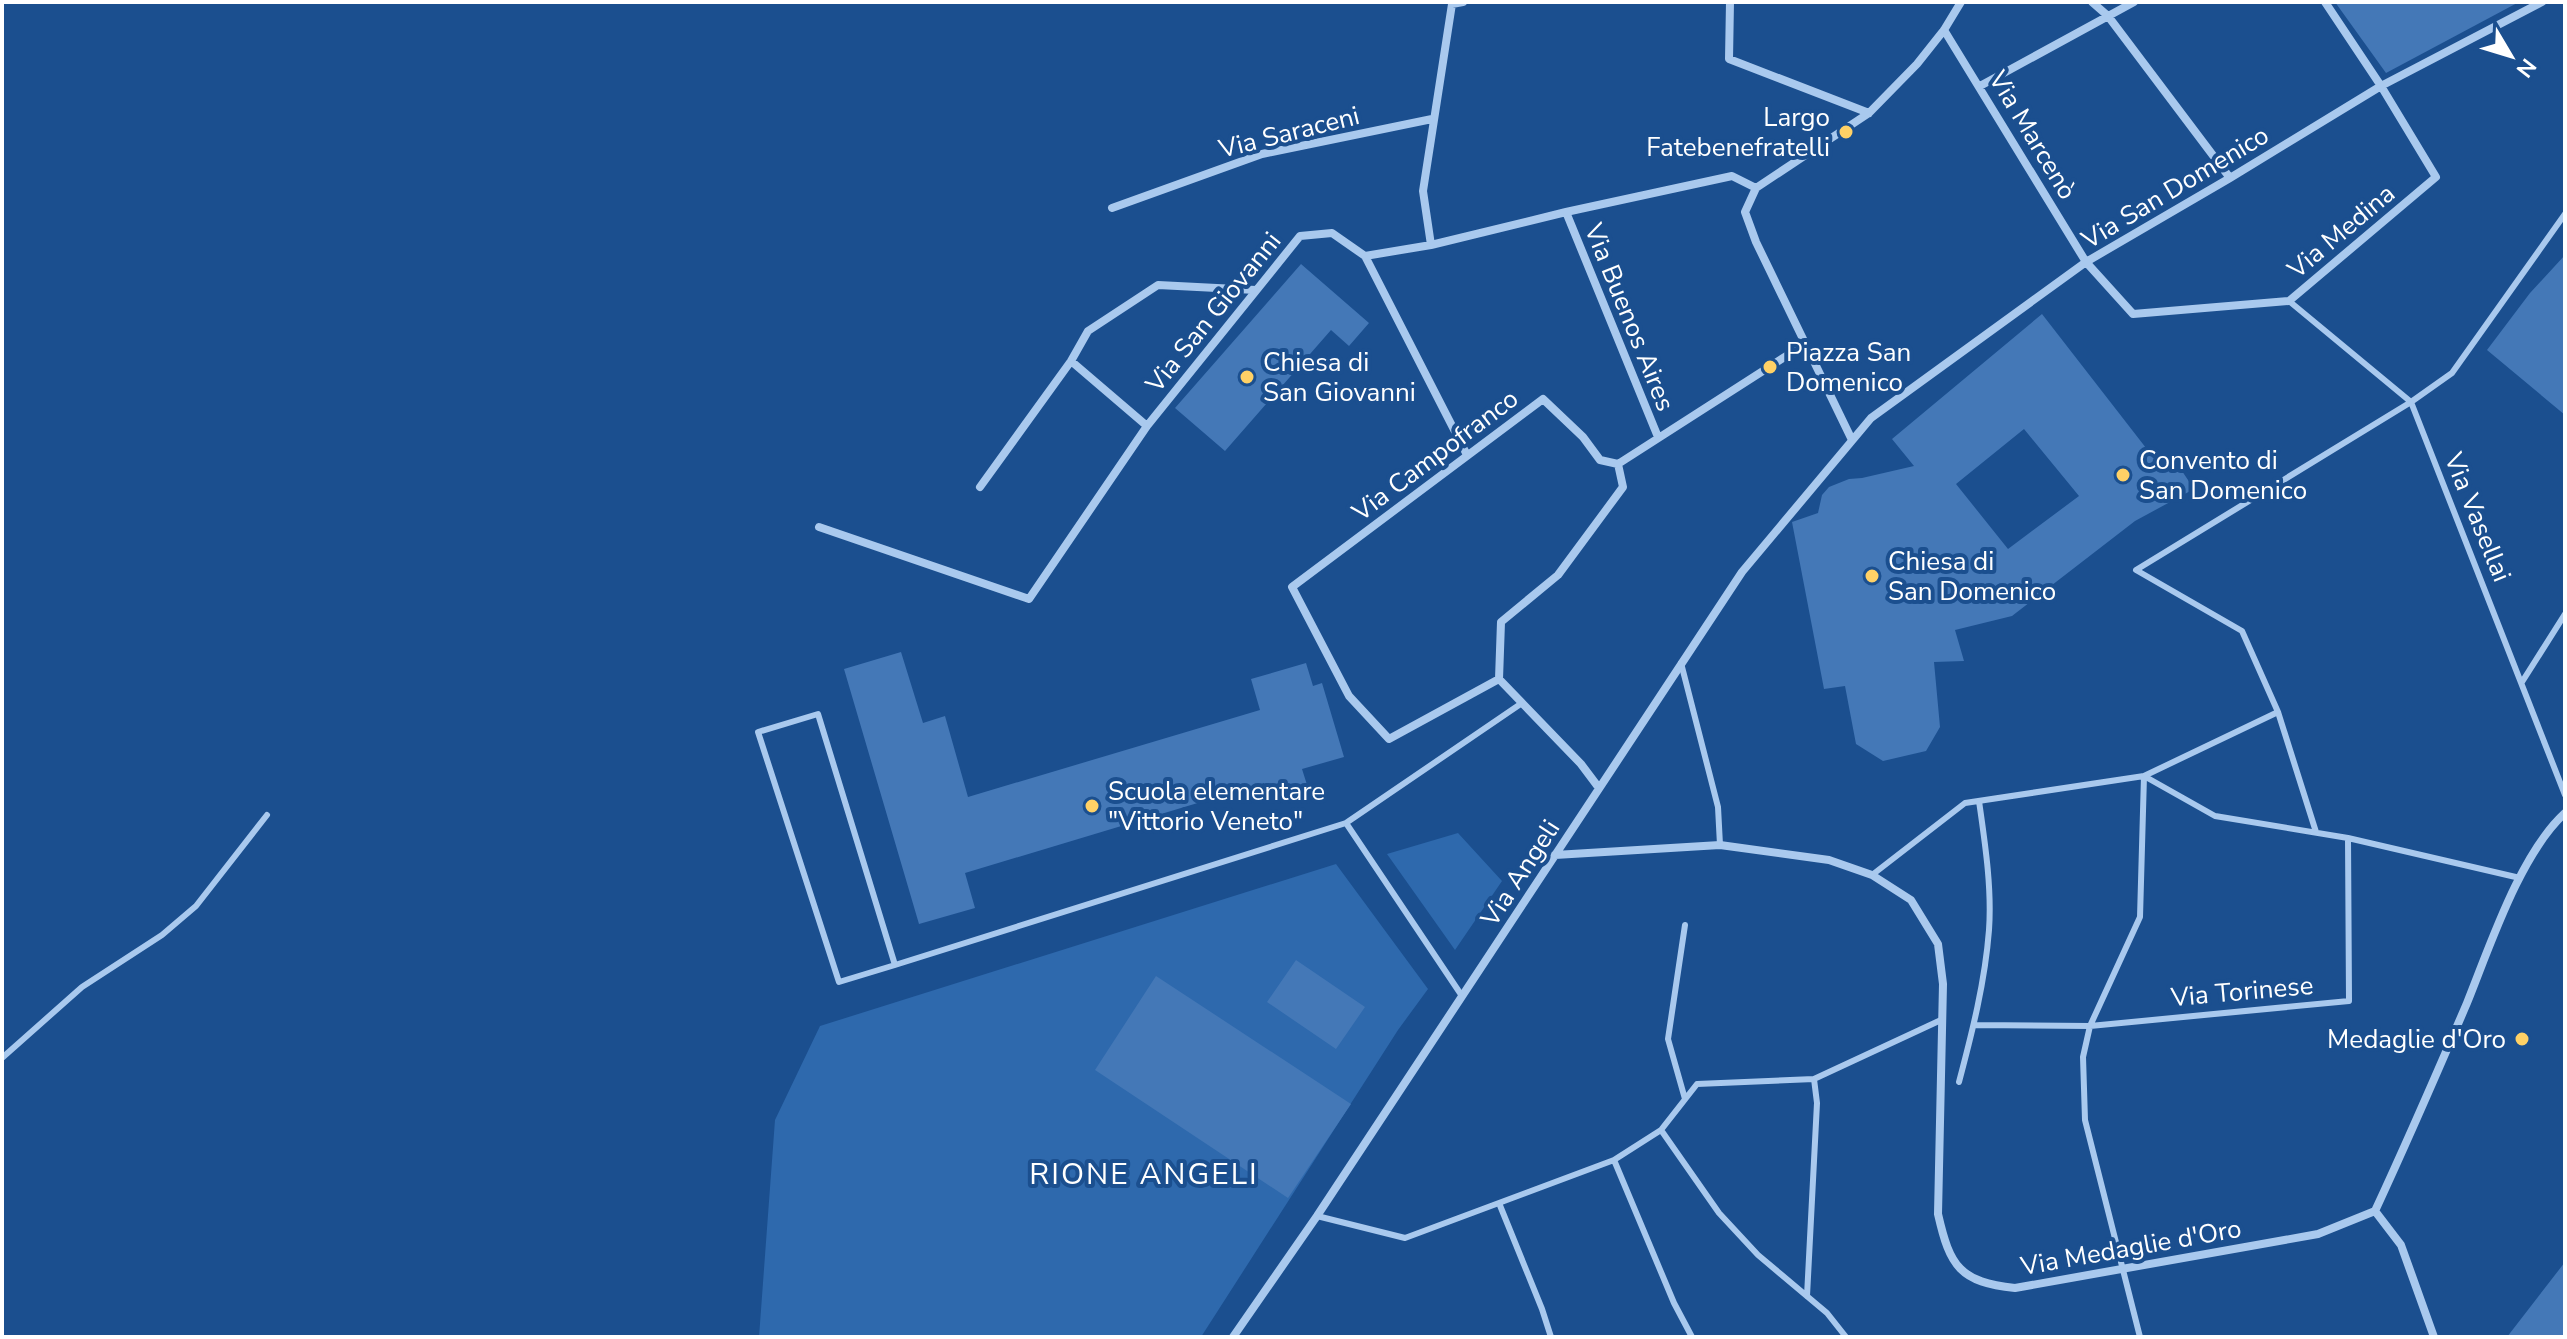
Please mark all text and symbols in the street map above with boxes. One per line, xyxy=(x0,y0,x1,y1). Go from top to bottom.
north arrow xyxy=(2471,16,2551,96)
text: N xyxy=(2509,52,2543,83)
street label: Via Marcenò xyxy=(1980,63,2085,206)
street label: Via Saraceni xyxy=(1214,98,1363,167)
place label: Largo Fatebenefratelli xyxy=(1646,100,1830,165)
street label: Via San Domenico xyxy=(2074,118,2275,258)
marker: Largo Fatebenefratelli xyxy=(1837,123,1855,141)
street label: Via Medina xyxy=(2279,176,2402,287)
street label: Via Buenos Aires xyxy=(1576,217,1683,416)
street label: Via San Giovanni xyxy=(1137,225,1289,401)
place label: Piazza San Domenico xyxy=(1786,335,1911,400)
place label: Chiesa di San Giovanni xyxy=(1263,345,1416,410)
marker: Piazza San Domenico xyxy=(1761,358,1779,376)
marker: Chiesa di San Giovanni xyxy=(1238,368,1256,386)
street label: Via Campofranco xyxy=(1344,381,1526,530)
place label: Convento di San Domenico xyxy=(2139,443,2307,508)
street label: Via Vasellai xyxy=(2435,447,2519,587)
marker: Convento di San Domenico xyxy=(2114,466,2132,484)
place label: Chiesa di San Domenico xyxy=(1888,544,2056,609)
marker: Chiesa di San Domenico xyxy=(1863,567,1881,585)
place label: Scuola elementare "Vittorio Veneto" xyxy=(1108,774,1325,839)
marker: Scuola elementare "Vittorio Veneto" xyxy=(1083,797,1101,815)
street label: Via Angeli xyxy=(1472,813,1568,934)
street label: Via Torinese xyxy=(2168,968,2315,1015)
place label: Medaglie d'Oro xyxy=(2327,1022,2506,1057)
marker: Medaglie d'Oro xyxy=(2513,1030,2531,1048)
district label: RIONE ANGELI xyxy=(1029,1154,1259,1195)
street label: Via Medaglie d'Oro xyxy=(2017,1211,2244,1284)

